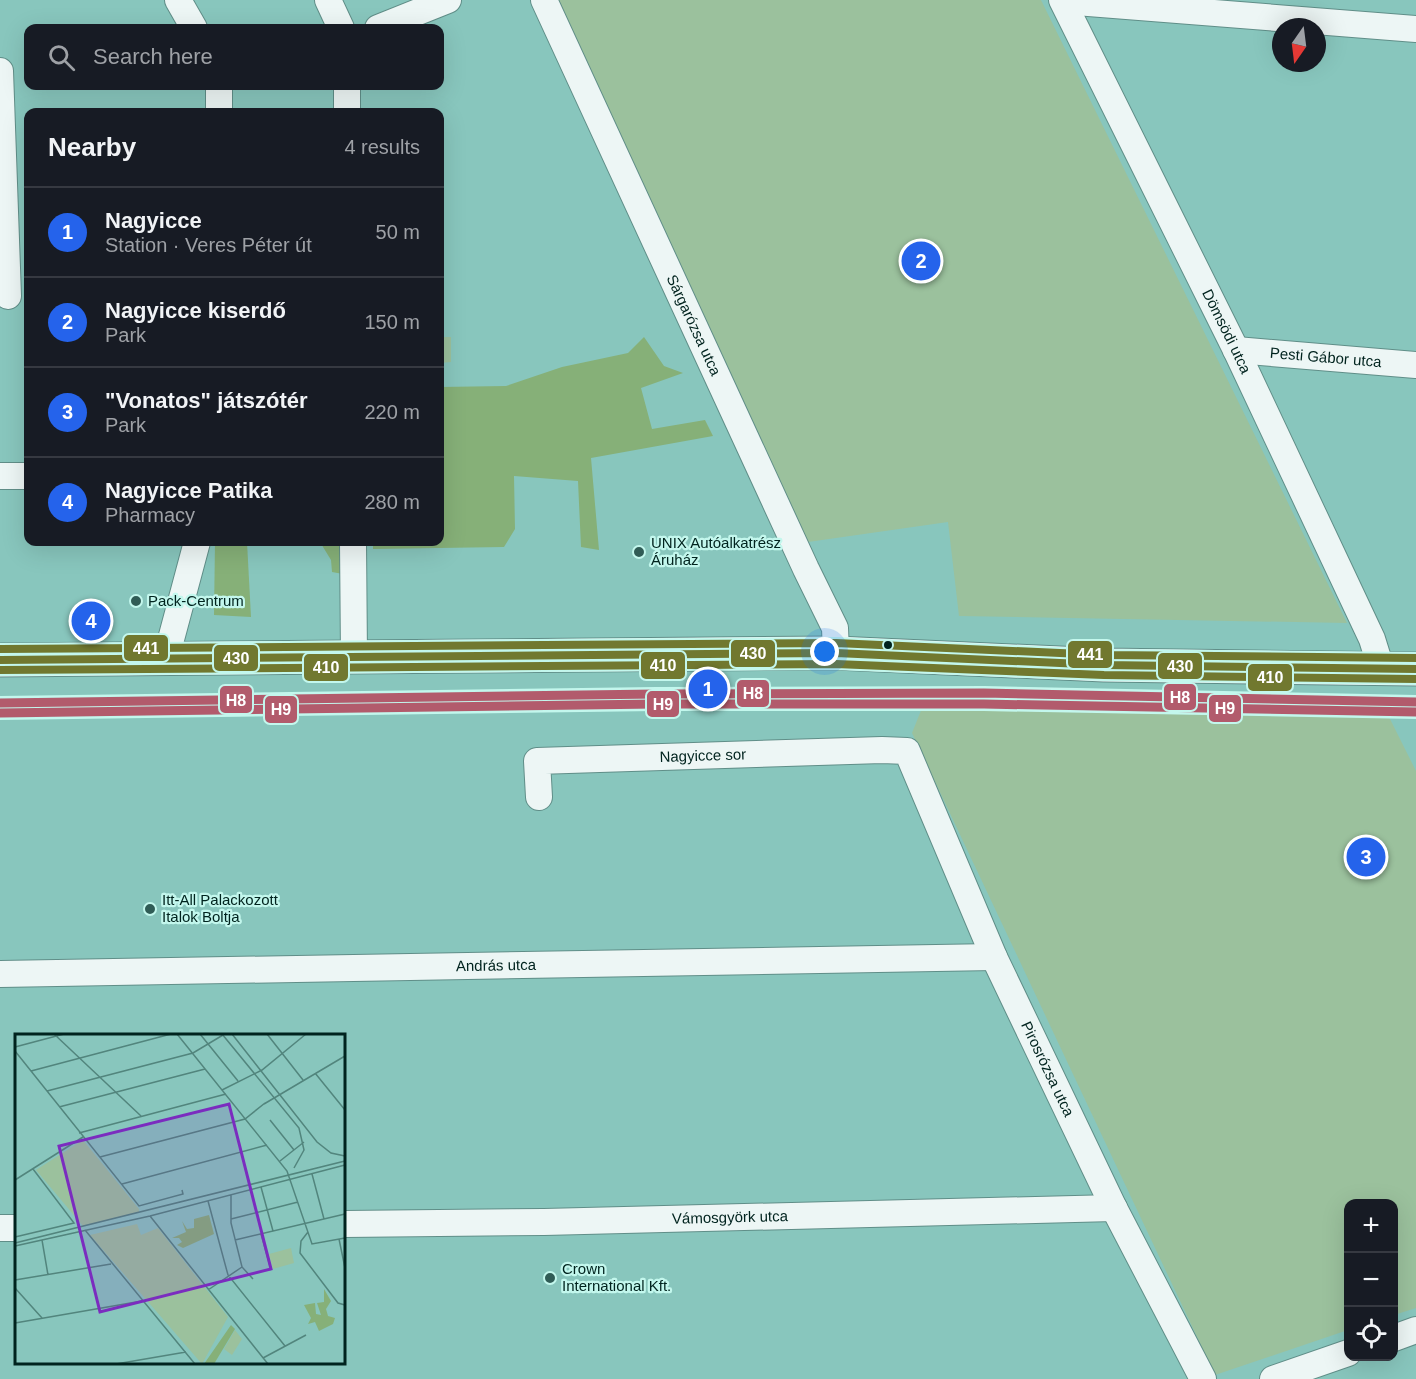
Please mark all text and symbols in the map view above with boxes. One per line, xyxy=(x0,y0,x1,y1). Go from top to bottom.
north arrow xyxy=(1272,18,1326,72)
search box xyxy=(24,24,444,90)
icon: search xyxy=(45,41,78,74)
text: Search here xyxy=(93,44,213,69)
text: Nearby xyxy=(48,132,136,162)
text: 4 results xyxy=(344,136,420,158)
text: Nagyicce xyxy=(105,208,202,233)
text: 1 xyxy=(62,221,73,243)
text: 50 m xyxy=(376,221,420,243)
text: Station · Veres Péter út xyxy=(105,234,312,256)
pin: 2 xyxy=(902,238,940,284)
street label: Sárgarózsa utca xyxy=(664,272,725,379)
street label: Dömsödi utca xyxy=(1199,286,1255,377)
text: Nagyicce kiserdő xyxy=(105,298,286,323)
text: 2 xyxy=(62,311,73,333)
text: 150 m xyxy=(364,311,420,333)
text: Park xyxy=(105,324,146,346)
street label: Pesti Gábor utca xyxy=(1269,344,1383,370)
text: "Vonatos" játszótér xyxy=(105,388,308,413)
text: 3 xyxy=(62,401,73,423)
text: 220 m xyxy=(364,401,420,423)
text: Park xyxy=(105,414,146,436)
text: Nagyicce Patika xyxy=(105,478,273,503)
text: 4 xyxy=(62,491,73,513)
text: 280 m xyxy=(364,491,420,513)
text: Pharmacy xyxy=(105,504,195,526)
place label: UNIX Autóalkatrész Áruház xyxy=(651,534,781,568)
marker: UNIX Autóalkatrész Áruház xyxy=(632,545,646,559)
place label: Pack-Centrum xyxy=(148,592,244,609)
marker: Pack-Centrum xyxy=(129,594,143,608)
pin: 4 xyxy=(72,598,110,644)
line badge: 441 xyxy=(123,634,169,662)
your location xyxy=(810,637,839,666)
line badge: 430 xyxy=(730,639,776,668)
unlabelled marker xyxy=(882,639,894,651)
text: 441 xyxy=(133,640,159,657)
line badge: 441 xyxy=(1067,640,1113,669)
line badge: 430 xyxy=(213,644,259,672)
text: 430 xyxy=(740,645,766,662)
text: 441 xyxy=(1077,646,1103,663)
text: 430 xyxy=(223,650,249,667)
line badge: 410 xyxy=(640,651,686,680)
line badge: 430 xyxy=(1157,652,1203,680)
line badge: 410 xyxy=(303,653,349,682)
text: 410 xyxy=(650,657,676,674)
text: 430 xyxy=(1167,658,1193,675)
text: 410 xyxy=(313,659,339,676)
line badge: 410 xyxy=(1247,663,1293,692)
pin: 1 xyxy=(688,666,728,712)
text: 410 xyxy=(1257,669,1283,686)
line badge: H8 xyxy=(736,679,770,708)
line badge: H8 xyxy=(1163,683,1197,711)
line badge: H8 xyxy=(219,685,253,714)
text: H8 xyxy=(743,685,763,702)
text: H8 xyxy=(1170,689,1190,706)
line badge: H9 xyxy=(646,690,680,718)
text: H8 xyxy=(226,692,246,709)
line badge: H9 xyxy=(1208,694,1242,723)
line badge: H9 xyxy=(264,695,298,724)
text: H9 xyxy=(653,696,673,713)
text: H9 xyxy=(1215,700,1235,717)
text: H9 xyxy=(271,701,291,718)
street label: Nagyicce sor xyxy=(659,745,746,765)
pin: 3 xyxy=(1346,834,1386,880)
place label: Itt-All Palackozott Italok Boltja xyxy=(162,891,279,925)
marker: Itt-All Palackozott Italok Boltja xyxy=(143,902,157,916)
street label: András utca xyxy=(456,956,537,974)
street label: Pirosrózsa utca xyxy=(1018,1018,1078,1120)
inset map xyxy=(15,1034,345,1364)
map controls xyxy=(1344,1199,1398,1361)
button: + xyxy=(1344,1199,1398,1253)
street label: Vámosgyörk utca xyxy=(672,1207,789,1227)
button: − xyxy=(1344,1253,1398,1307)
place label: Crown International Kft. xyxy=(562,1260,671,1294)
marker: Crown International Kft. xyxy=(543,1271,557,1285)
button: locate xyxy=(1344,1307,1398,1361)

